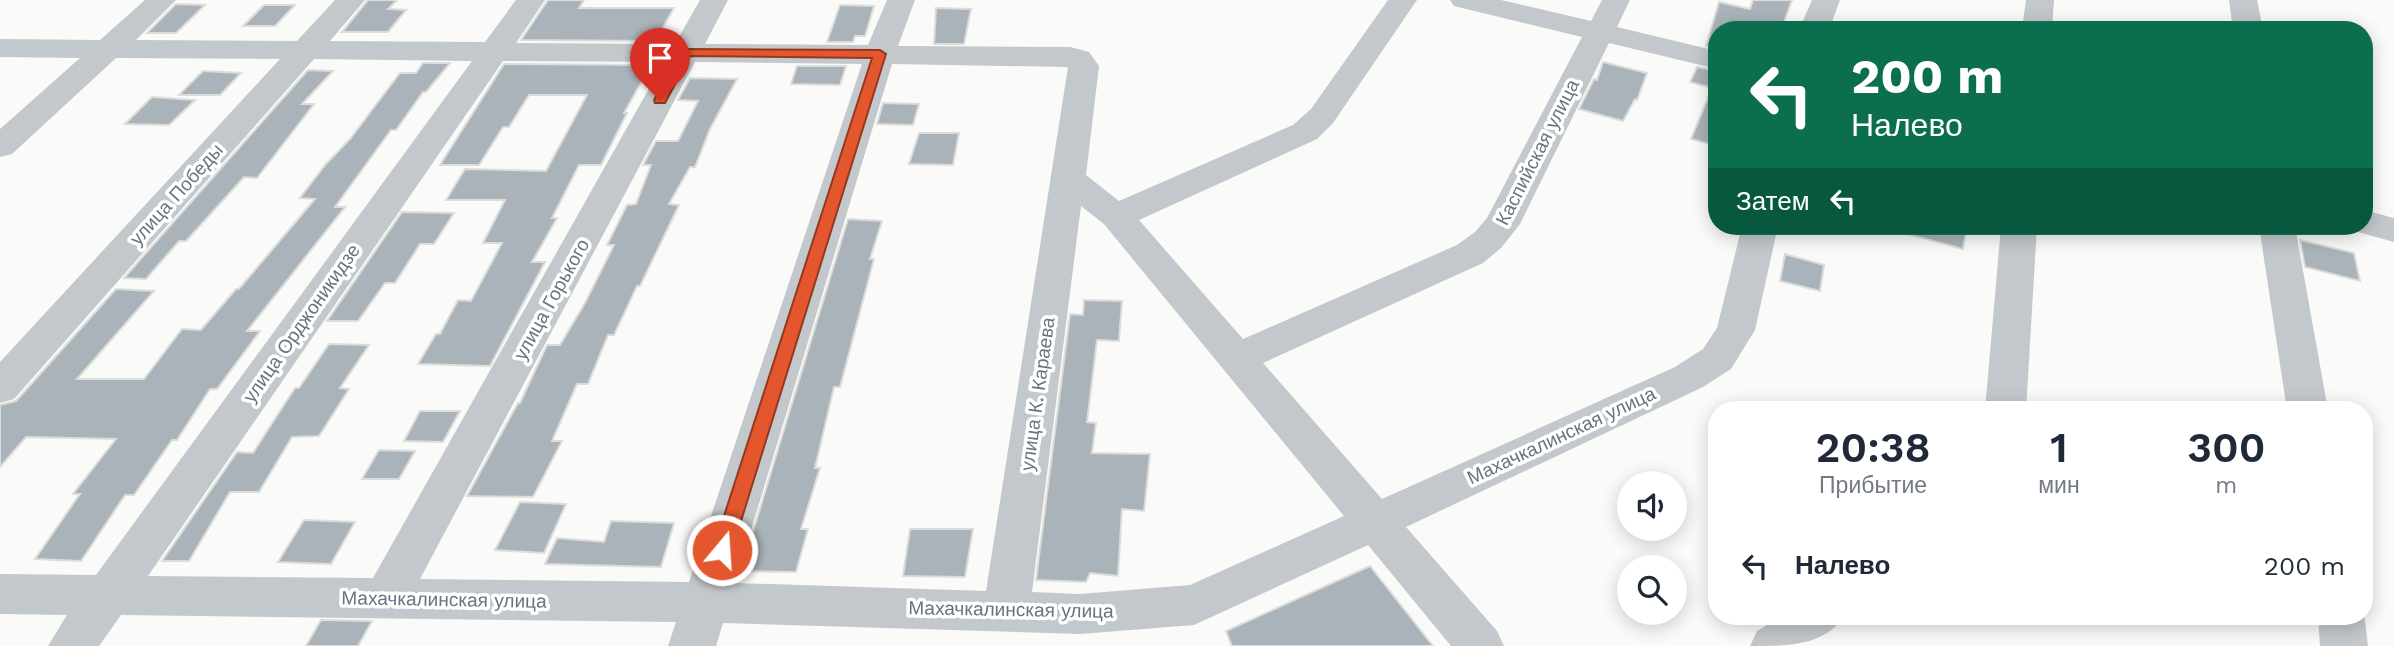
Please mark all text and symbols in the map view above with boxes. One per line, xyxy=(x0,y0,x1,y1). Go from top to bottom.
pin xyxy=(630,28,690,100)
icon: arrive xyxy=(641,39,679,77)
text: 200 m xyxy=(1851,47,2003,105)
icon: left xyxy=(1736,49,1827,140)
street label: Каспийская улица xyxy=(1491,75,1584,229)
text: Налево xyxy=(1851,106,1963,144)
street label: улица Победы xyxy=(125,139,228,250)
icon: left xyxy=(1824,182,1862,220)
text: Затем xyxy=(1736,186,1810,216)
street label: улица Горького xyxy=(509,235,594,364)
street label: улица Орджоникидзе xyxy=(238,240,365,407)
street label: улица К. Караева xyxy=(1015,315,1060,472)
street label: Махачкалинская улица xyxy=(1463,381,1659,489)
text: 20:38 xyxy=(1816,423,1931,472)
text: 1 xyxy=(2050,423,2068,472)
text: 300 xyxy=(2187,423,2265,472)
map controls xyxy=(1617,471,1687,625)
button: sound xyxy=(1617,471,1687,541)
text: Прибытие xyxy=(1819,472,1927,499)
text: мин xyxy=(2038,472,2080,499)
text: m xyxy=(2215,472,2237,499)
position arrow xyxy=(685,513,759,587)
icon: left xyxy=(1736,547,1774,585)
text: Налево xyxy=(1795,550,1890,580)
text: 200 m xyxy=(2264,551,2345,581)
button: search xyxy=(1617,555,1687,625)
street label: Махачкалинская улица xyxy=(341,586,547,613)
street label: Махачкалинская улица xyxy=(908,596,1114,623)

